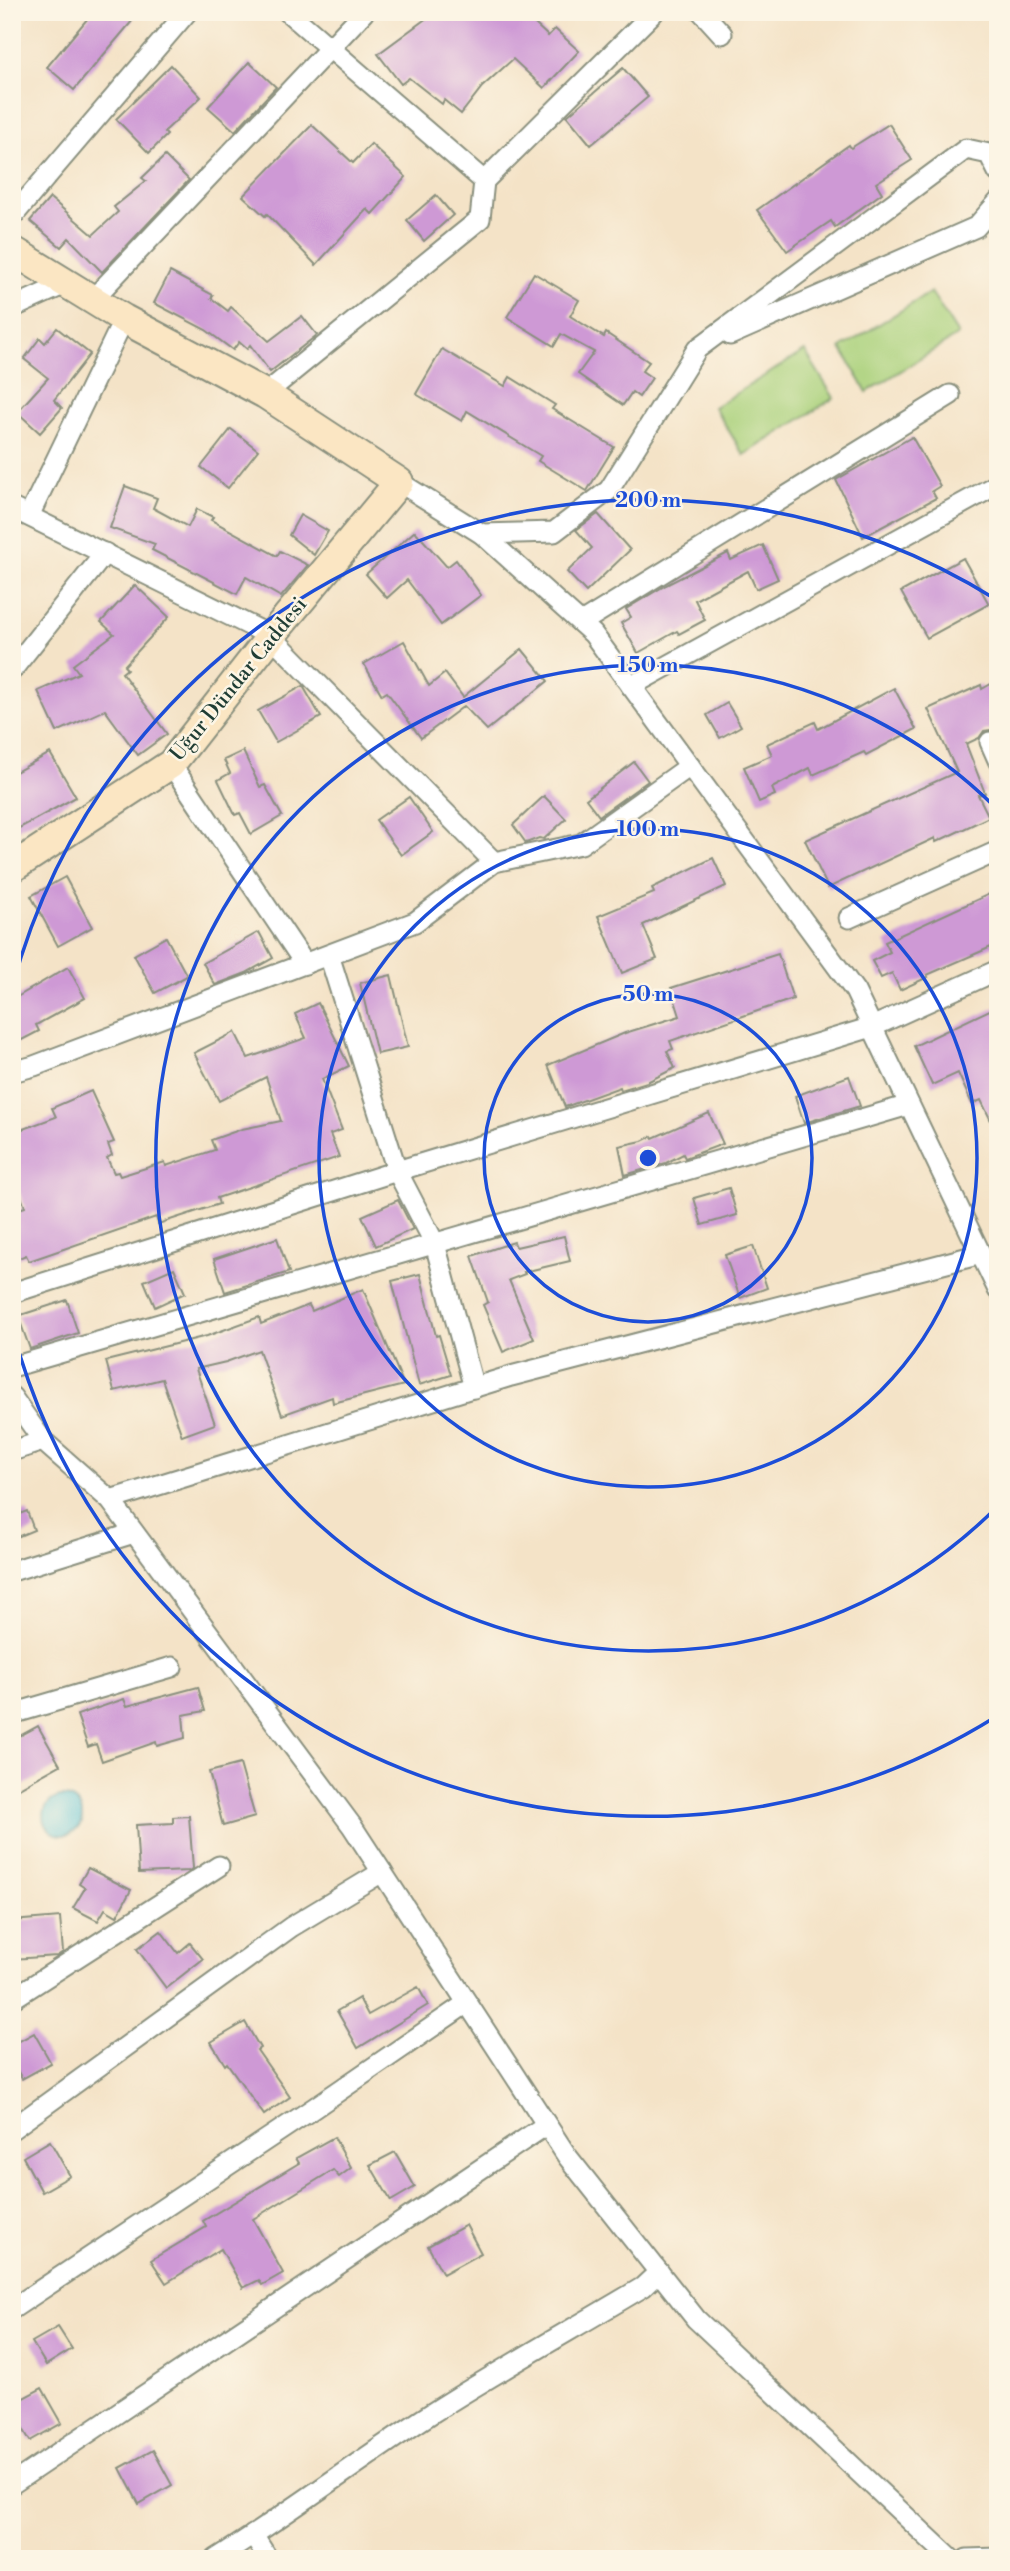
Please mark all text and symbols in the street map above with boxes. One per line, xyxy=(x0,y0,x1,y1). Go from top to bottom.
text: 200 m xyxy=(615,488,681,514)
street label: Uğur Dündar Caddesi xyxy=(165,592,313,767)
text: 150 m xyxy=(618,653,678,679)
text: 100 m xyxy=(617,817,679,843)
text: 50 m xyxy=(623,982,673,1008)
centre of rings xyxy=(636,1146,660,1170)

